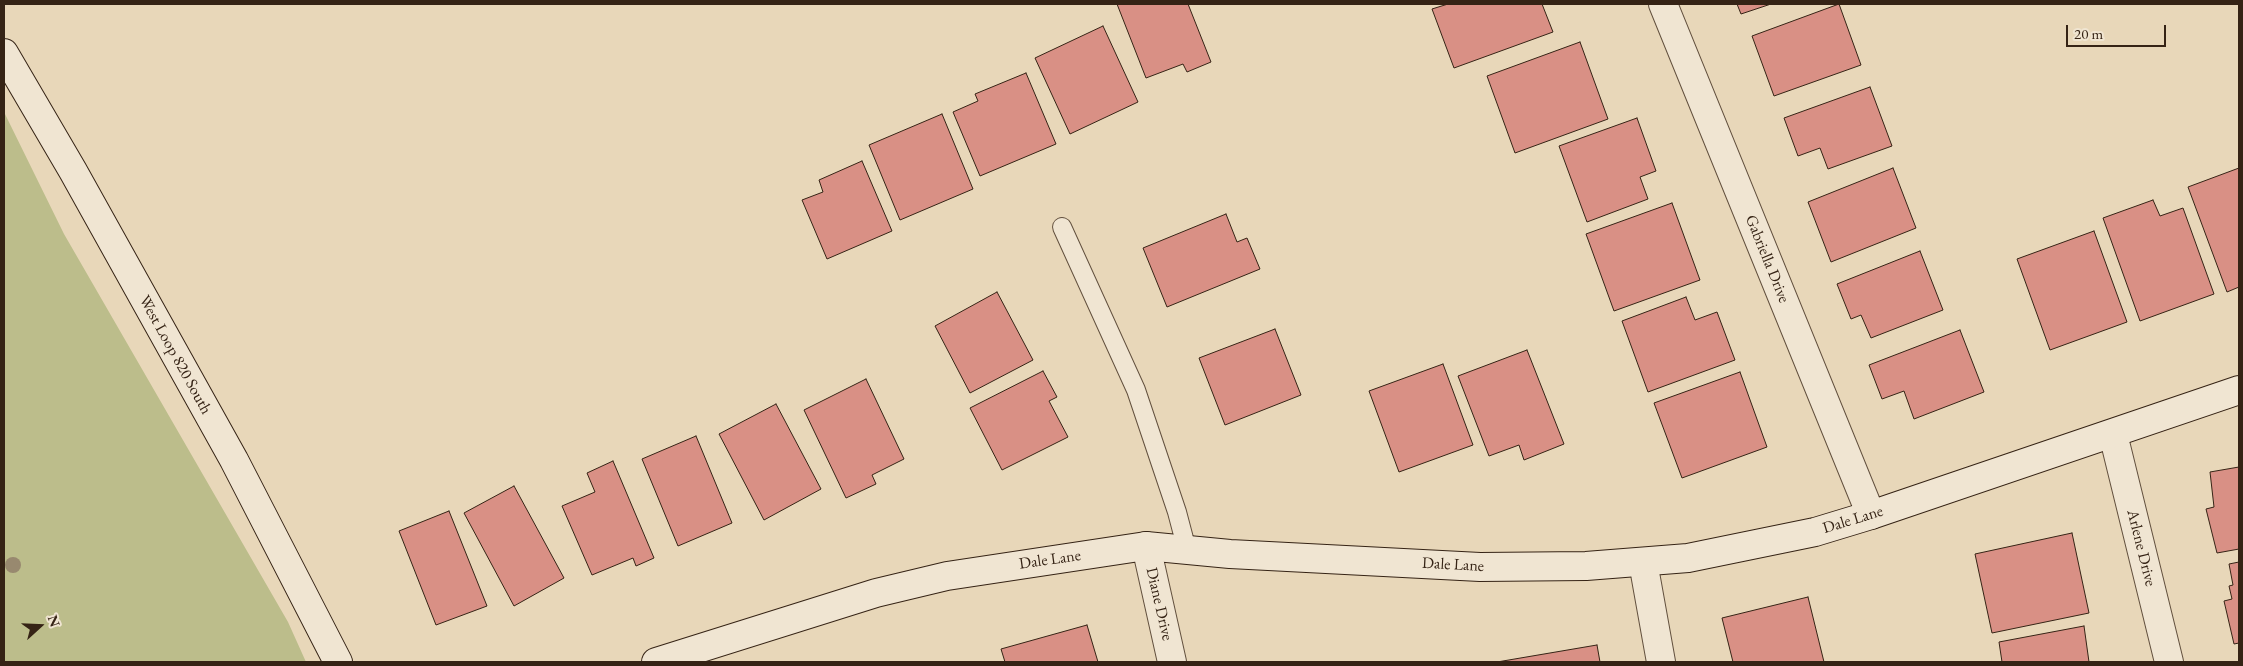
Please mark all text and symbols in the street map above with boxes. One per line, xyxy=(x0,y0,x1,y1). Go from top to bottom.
scale bar xyxy=(2068,15,2168,47)
text: 20 m xyxy=(2074,24,2103,43)
street label: Gabriella Drive xyxy=(1741,212,1793,306)
street label: West Loop 820 South xyxy=(134,292,216,418)
street label: Dale Lane xyxy=(1820,502,1886,538)
street label: Arlene Drive xyxy=(2122,508,2160,588)
street label: Dale Lane xyxy=(1018,546,1082,574)
street label: Dale Lane xyxy=(1421,554,1485,576)
street label: Diane Drive xyxy=(1141,566,1177,642)
north arrow xyxy=(15,601,65,651)
text: N xyxy=(44,612,64,629)

